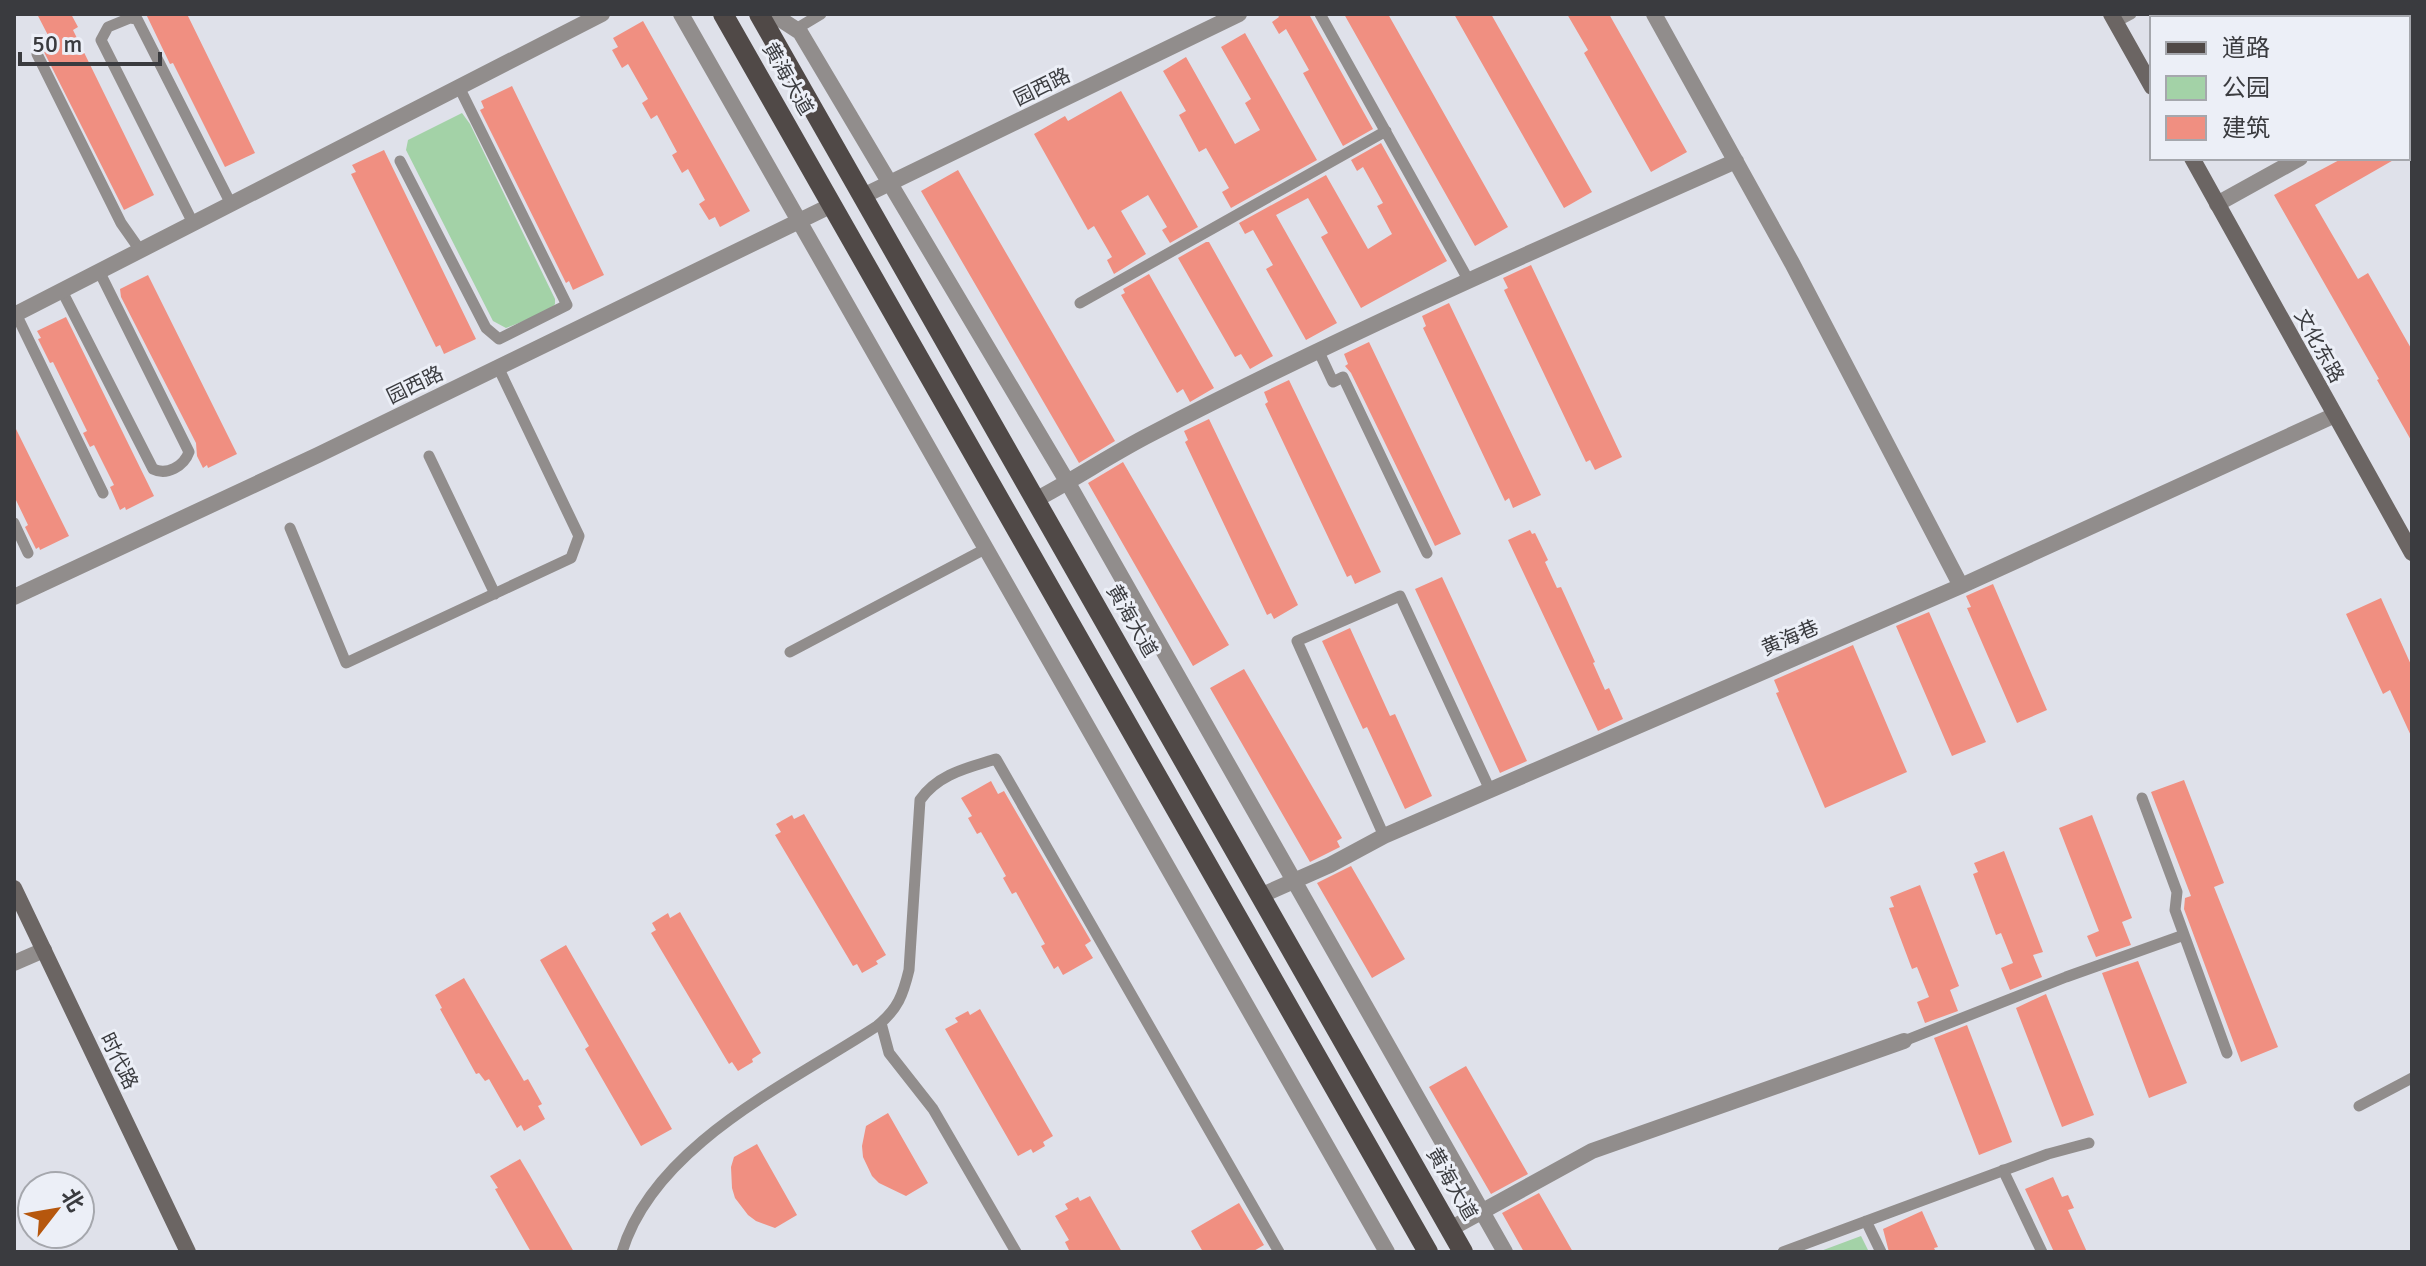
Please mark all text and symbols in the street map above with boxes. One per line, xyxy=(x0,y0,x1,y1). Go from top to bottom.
scale bar xyxy=(20,16,160,66)
legend xyxy=(2150,16,2410,160)
text: 50 m xyxy=(32,29,82,59)
text: 道路 xyxy=(2222,33,2270,63)
street label: 黄海大道 xyxy=(757,38,819,120)
street label: 园西路 xyxy=(1010,63,1074,111)
text: 公园 xyxy=(2222,73,2270,103)
text: 建筑 xyxy=(2222,113,2270,143)
street label: 文化东路 xyxy=(2289,305,2349,387)
street label: 园西路 xyxy=(383,361,447,409)
street label: 黄海大道 xyxy=(1101,580,1163,662)
street label: 黄海巷 xyxy=(1758,615,1822,661)
street label: 时代路 xyxy=(95,1029,143,1093)
street label: 黄海大道 xyxy=(1421,1143,1483,1225)
north arrow xyxy=(16,1170,96,1250)
text: 北 xyxy=(55,1184,90,1216)

